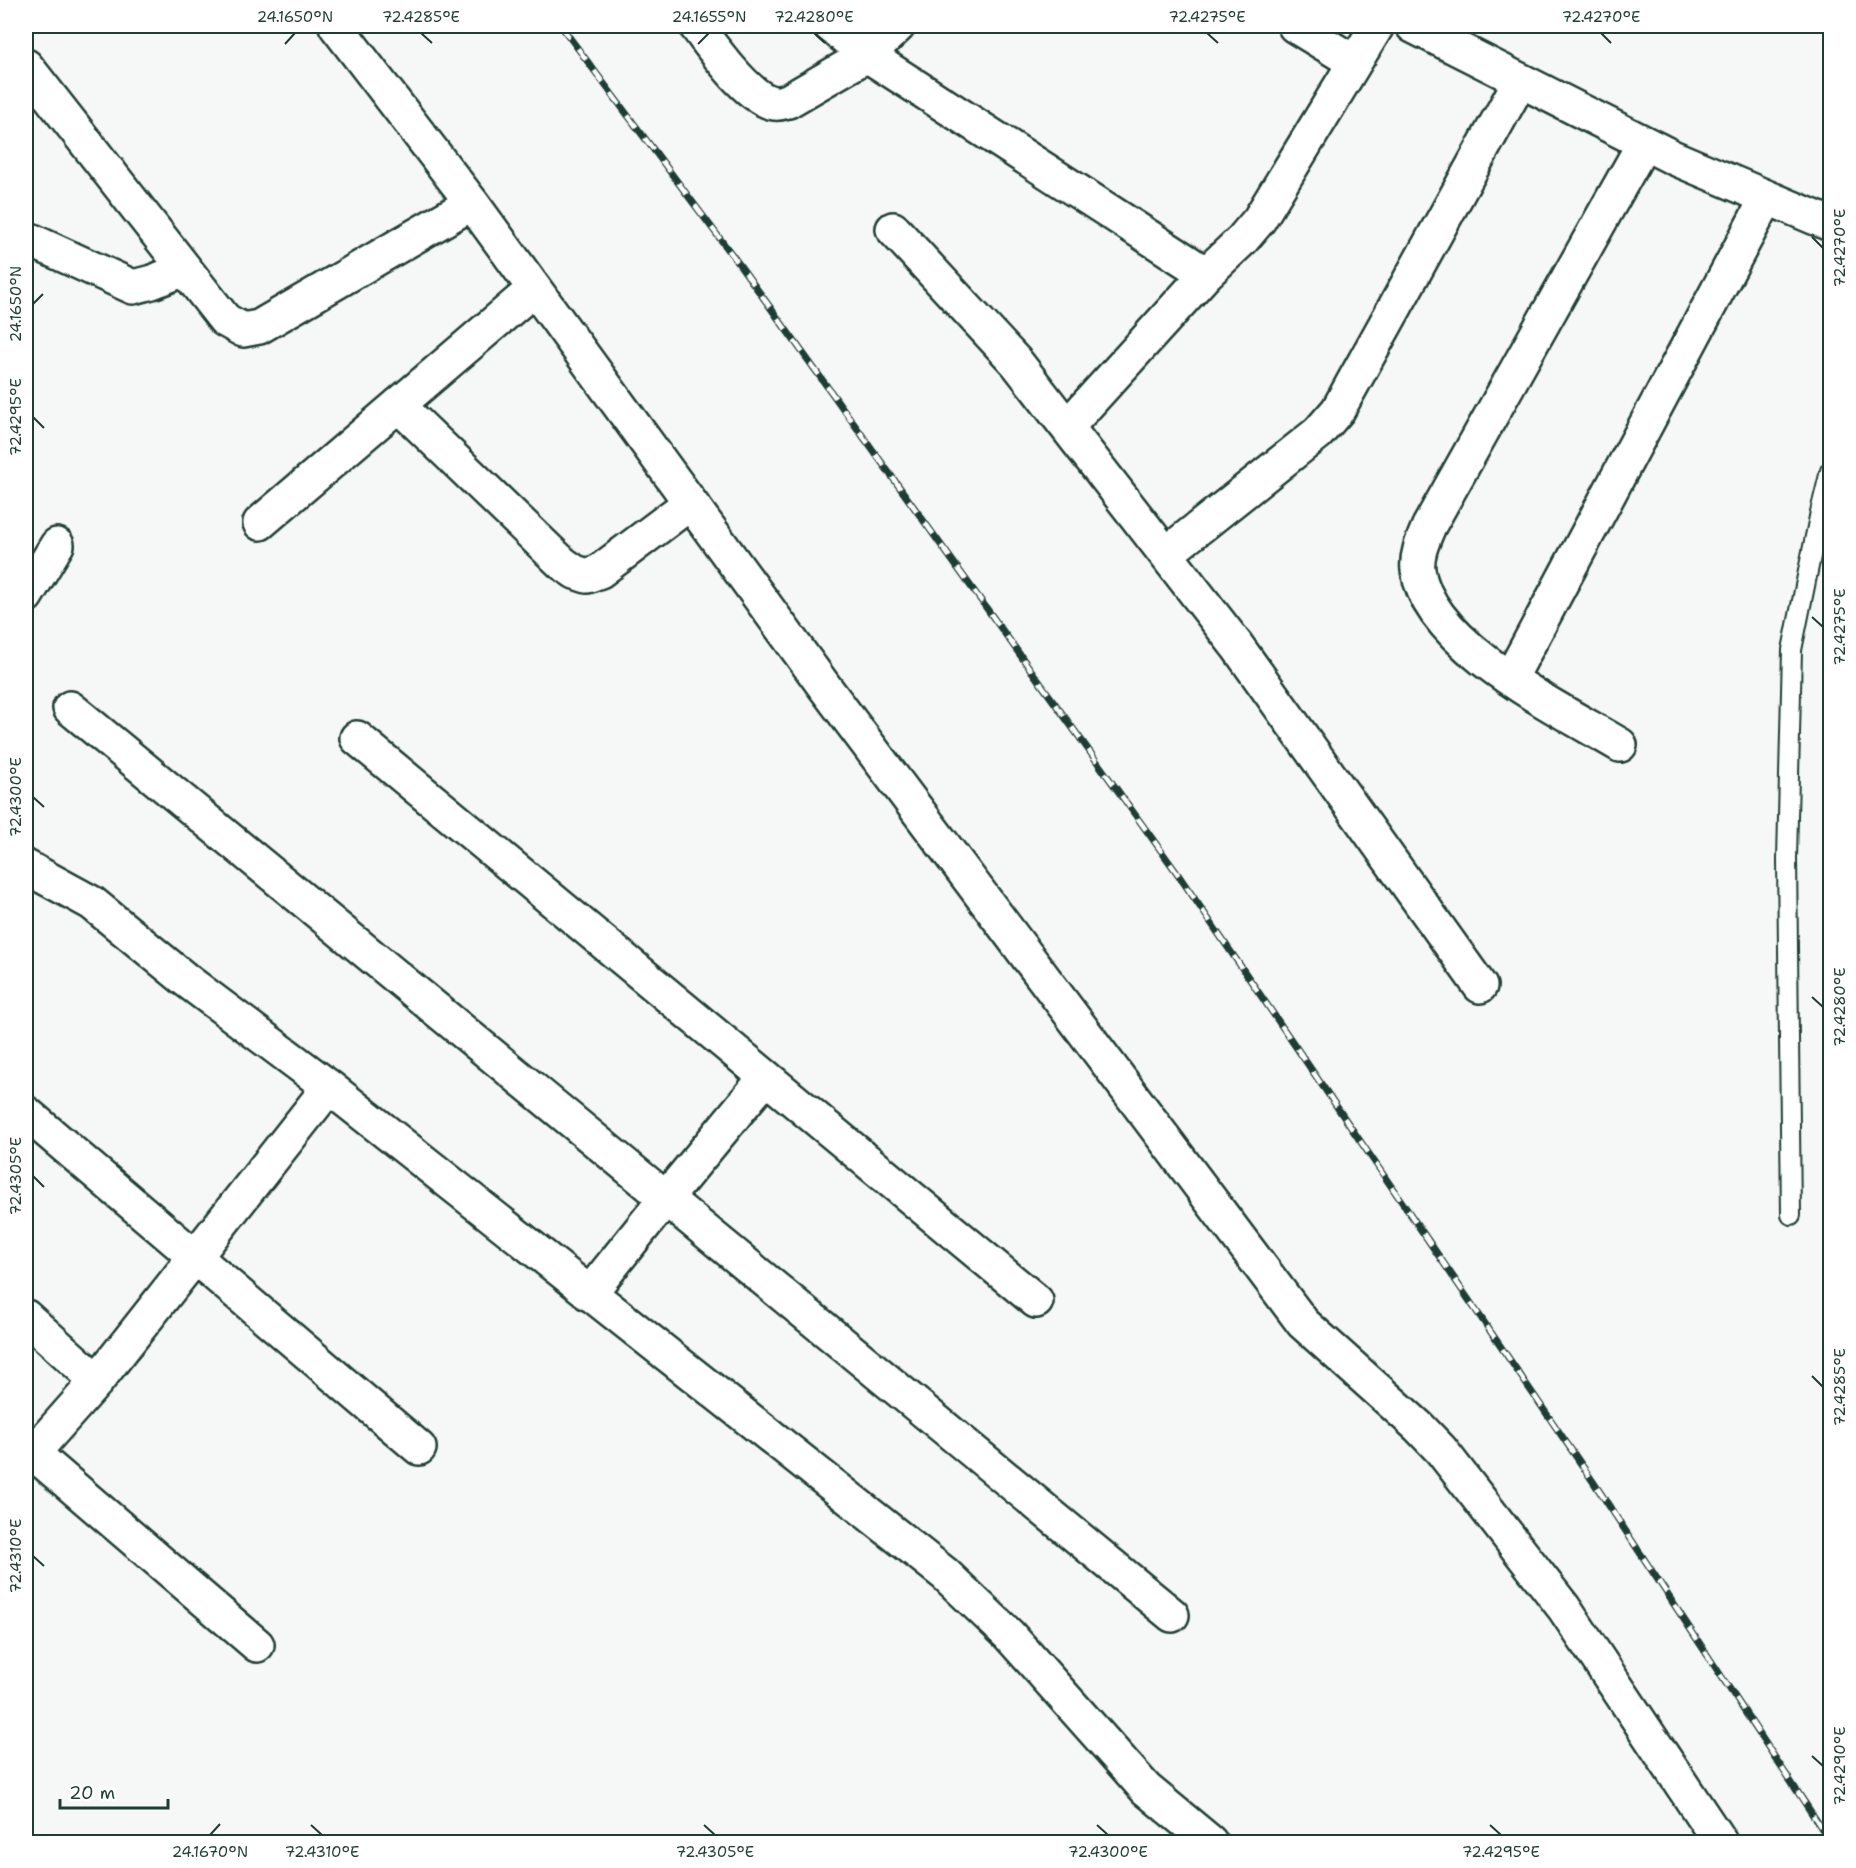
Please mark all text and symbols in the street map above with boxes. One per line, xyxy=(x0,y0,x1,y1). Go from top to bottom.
text: 24.1650°N xyxy=(257,7,333,27)
text: 72.4285°E xyxy=(382,7,460,27)
text: 24.1655°N xyxy=(672,7,746,27)
text: 72.4280°E xyxy=(774,7,854,27)
text: 72.4275°E xyxy=(1168,7,1246,27)
text: 72.4270°E xyxy=(1562,7,1640,27)
text: 72.4270°E xyxy=(1830,209,1850,287)
text: 24.1650°N xyxy=(6,266,26,342)
text: 72.4295°E xyxy=(6,378,26,456)
text: 72.4275°E xyxy=(1830,588,1850,666)
text: 72.4300°E xyxy=(6,757,26,837)
text: 72.4280°E xyxy=(1830,967,1850,1047)
text: 72.4305°E xyxy=(6,1137,26,1215)
text: 72.4285°E xyxy=(1830,1348,1850,1426)
text: 72.4310°E xyxy=(6,1519,26,1593)
text: 72.4290°E xyxy=(1830,1726,1850,1806)
scale bar xyxy=(60,1772,168,1810)
text: 20 m xyxy=(69,1781,115,1805)
text: 24.1670°N xyxy=(172,1842,248,1862)
text: 72.4310°E xyxy=(285,1842,359,1862)
text: 72.4305°E xyxy=(676,1842,754,1862)
text: 72.4300°E xyxy=(1068,1842,1148,1862)
text: 72.4295°E xyxy=(1462,1842,1540,1862)

